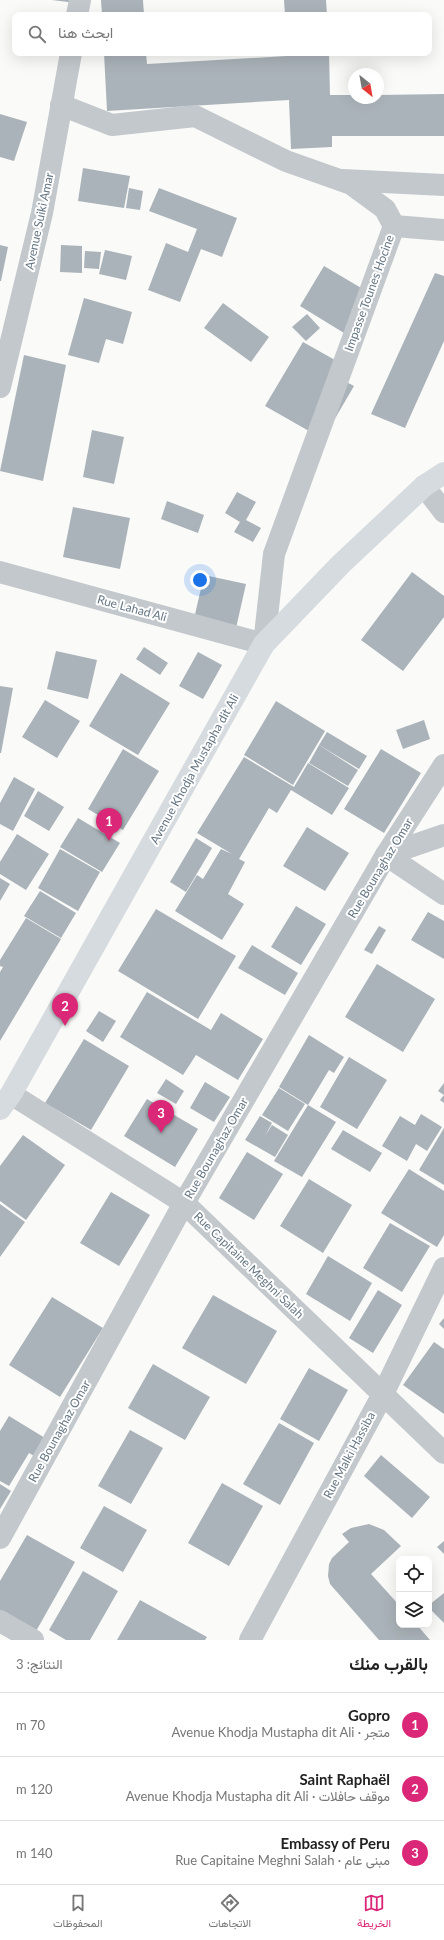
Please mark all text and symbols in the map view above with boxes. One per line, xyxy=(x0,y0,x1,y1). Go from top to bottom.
search box xyxy=(12,12,432,56)
icon: search xyxy=(26,23,48,45)
text: ابحث هنا xyxy=(58,23,113,41)
north arrow xyxy=(348,68,384,104)
street label: Avenue Suiki Amar xyxy=(21,171,57,271)
street label: Impasse Tounes Hocine xyxy=(341,233,397,353)
your location xyxy=(190,570,210,590)
street label: Rue Lahad Ali xyxy=(96,592,169,625)
street label: Avenue Khodja Mustapha dit Ali xyxy=(146,691,242,847)
pin: 1 xyxy=(96,808,122,841)
street label: Rue Bounaghaz Omar xyxy=(344,815,416,921)
pin: 2 xyxy=(52,993,78,1026)
street label: Rue Bounaghaz Omar xyxy=(181,1094,251,1201)
pin: 3 xyxy=(148,1100,174,1133)
street label: Rue Capitaine Meghni Salah xyxy=(191,1209,307,1321)
street label: Rue Bounaghaz Omar xyxy=(25,1377,94,1485)
street label: Rue Malki Hassiba xyxy=(320,1409,378,1501)
map controls xyxy=(396,1556,432,1628)
button: locate xyxy=(396,1556,432,1592)
button: layers xyxy=(396,1592,432,1628)
text: بالقرب منك xyxy=(349,1653,428,1674)
text: النتائج: 3 xyxy=(16,1656,63,1672)
text: Gopro xyxy=(348,1706,390,1724)
text: 70 m xyxy=(16,1717,45,1733)
text: 1 xyxy=(411,1717,419,1733)
text: متجر · Avenue Khodja Mustapha dit Ali xyxy=(171,1724,390,1740)
text: Saint Raphaël xyxy=(299,1770,390,1788)
text: 120 m xyxy=(16,1781,53,1797)
text: 2 xyxy=(411,1781,419,1797)
text: موقف حافلات · Avenue Khodja Mustapha dit Ali xyxy=(126,1788,390,1804)
text: Embassy of Peru xyxy=(280,1834,390,1852)
text: 140 m xyxy=(16,1845,53,1861)
text: 3 xyxy=(411,1845,419,1861)
text: مبنى عام · Rue Capitaine Meghni Salah xyxy=(175,1852,390,1868)
tab: المحفوظات xyxy=(53,1892,103,1933)
tab: الاتجاهات xyxy=(208,1892,251,1933)
tab: الخريطة xyxy=(357,1892,391,1933)

